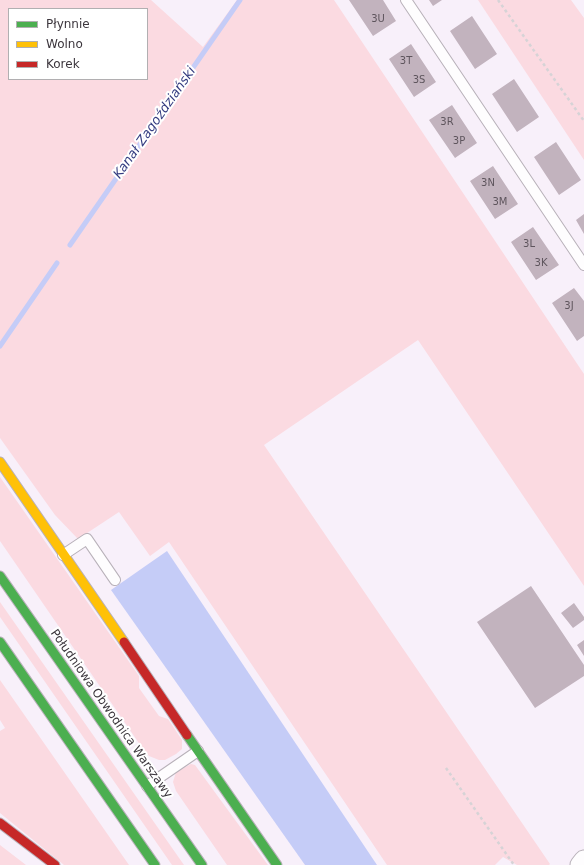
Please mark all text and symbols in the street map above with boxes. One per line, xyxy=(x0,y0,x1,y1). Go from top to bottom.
legend xyxy=(8,8,148,80)
house number: 3U xyxy=(371,13,385,25)
text: Płynnie xyxy=(46,17,90,31)
text: Wolno xyxy=(46,37,83,51)
house number: 3T xyxy=(400,55,412,67)
text: Korek xyxy=(46,57,80,71)
water label: Kanał Zagoździański xyxy=(111,64,199,182)
house number: 3S xyxy=(413,74,425,86)
house number: 3R xyxy=(440,116,454,128)
house number: 3P xyxy=(453,135,465,147)
house number: 3N xyxy=(481,177,495,189)
house number: 3M xyxy=(493,196,507,208)
house number: 3L xyxy=(523,238,535,250)
house number: 3K xyxy=(535,257,547,269)
house number: 3J xyxy=(564,300,574,312)
street label: Południowa Obwodnica Warszawy xyxy=(47,627,175,801)

